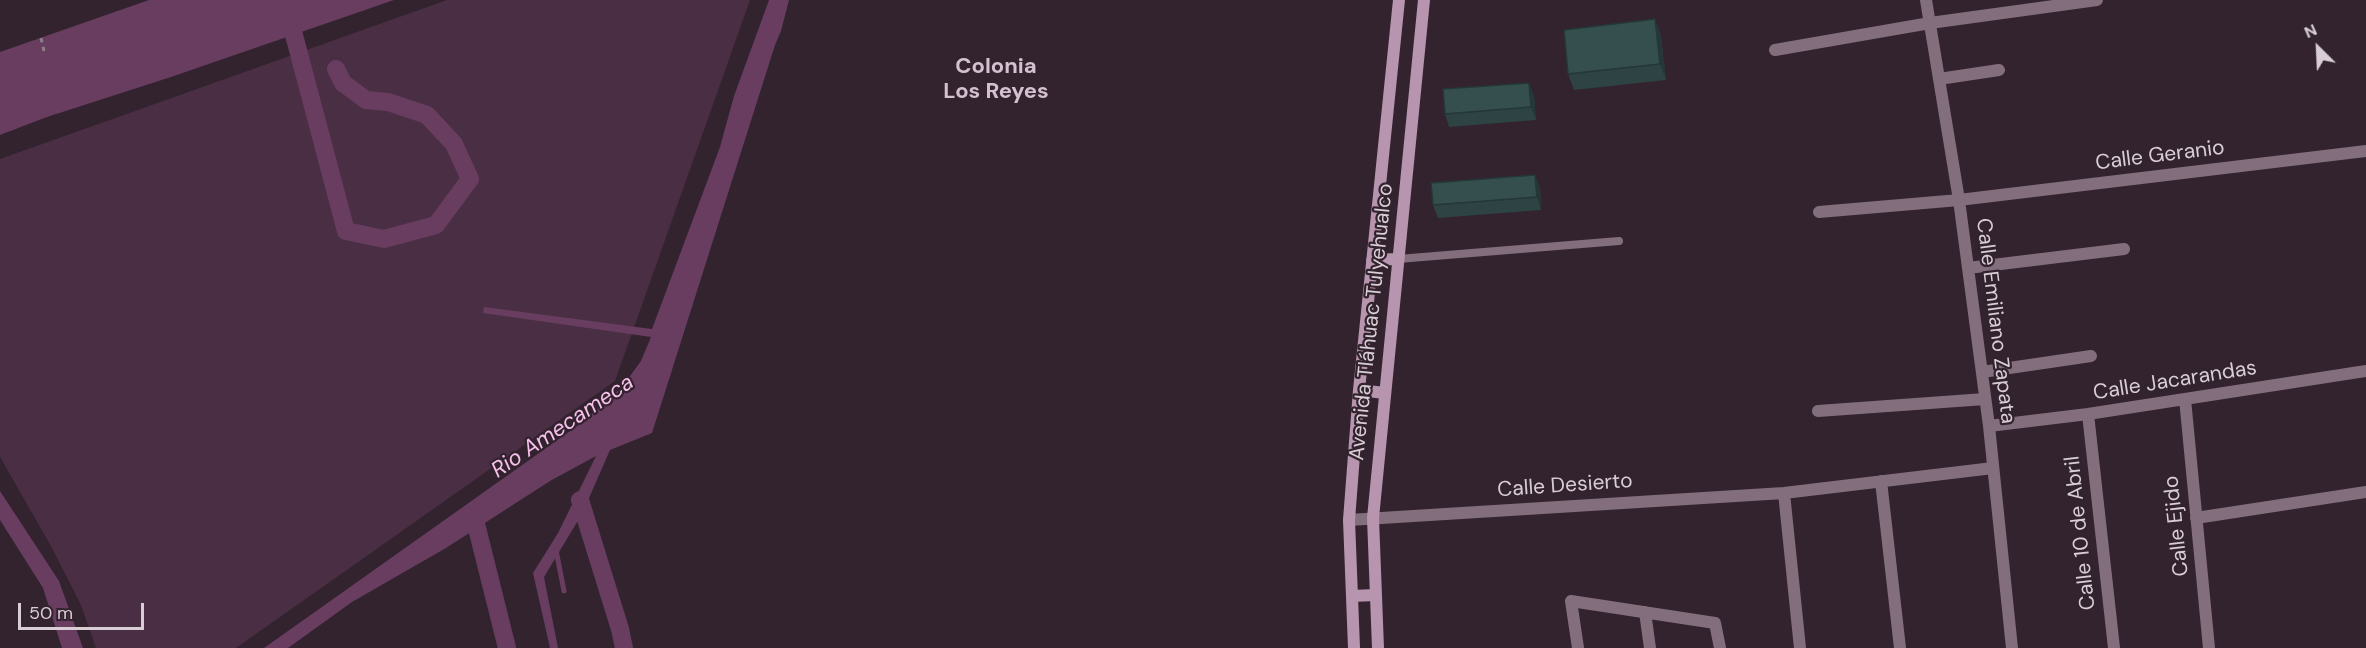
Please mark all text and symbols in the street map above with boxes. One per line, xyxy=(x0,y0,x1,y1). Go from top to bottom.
north arrow xyxy=(2288,18,2348,78)
text: N xyxy=(2301,19,2320,43)
district label: Colonia Los Reyes xyxy=(943,54,1049,106)
street label: Calle Geranio xyxy=(2094,136,2226,176)
street label: Avenida Tláhuac Tulyehualco xyxy=(1345,182,1399,462)
street label: Calle Emiliano Zapata xyxy=(1970,217,2020,425)
street label: Calle Jacarandas xyxy=(2091,356,2259,406)
water label: Rio Amecameca xyxy=(487,370,639,484)
street label: Calle 10 de Abril xyxy=(2060,455,2102,611)
street label: Calle Desierto xyxy=(1497,469,1633,503)
street label: Calle Ejido xyxy=(2159,474,2195,578)
scale bar xyxy=(21,591,147,629)
text: 50 m xyxy=(29,601,73,625)

